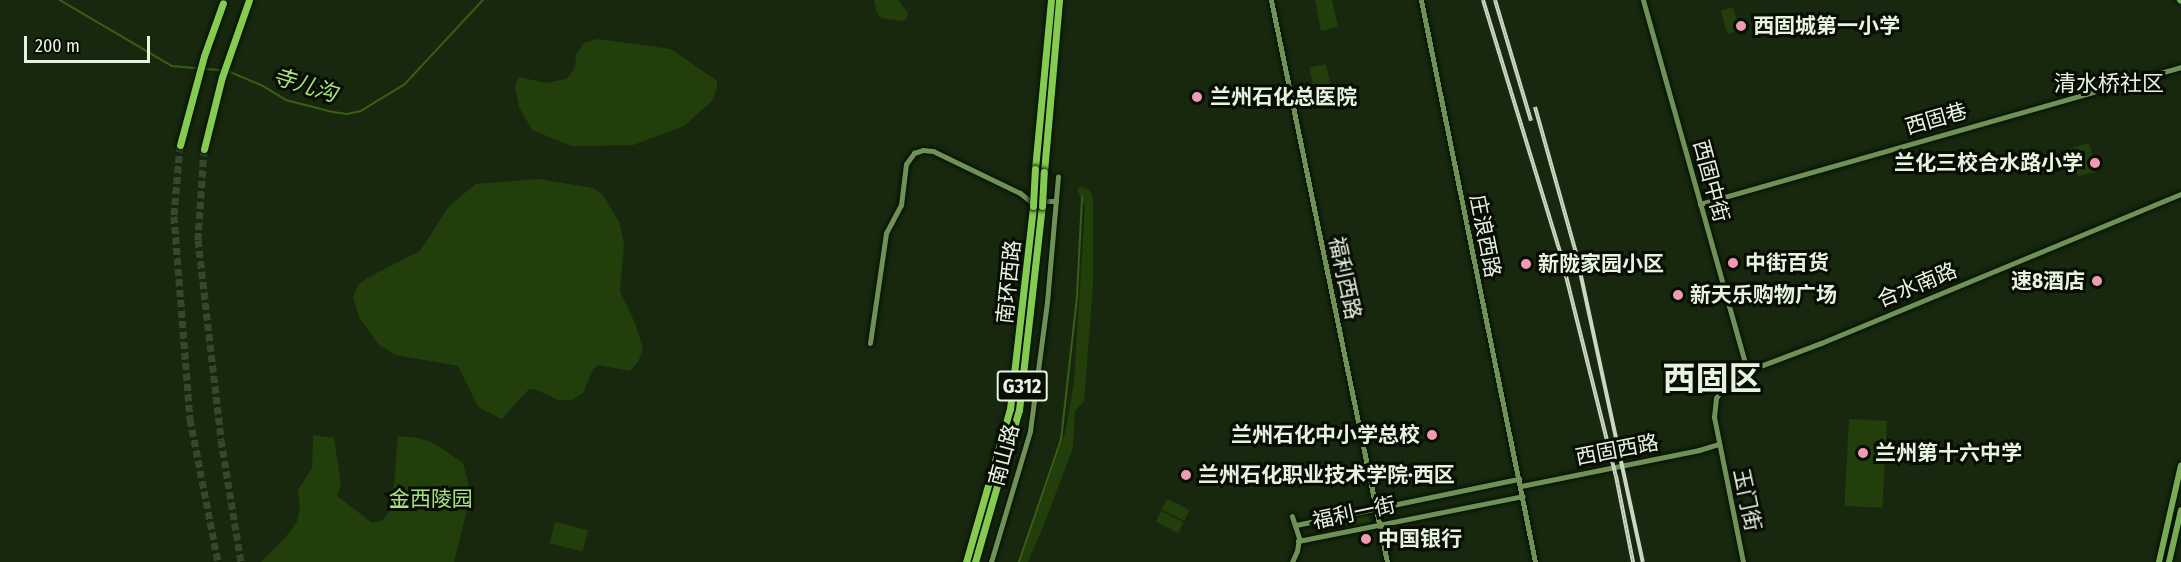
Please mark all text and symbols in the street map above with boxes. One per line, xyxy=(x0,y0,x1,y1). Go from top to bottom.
place label: 西固城第一小学 xyxy=(1753,13,1900,39)
marker: 西固城第一小学 xyxy=(1734,19,1748,33)
scale bar xyxy=(27,24,153,62)
text: 200 m xyxy=(35,35,80,57)
water label: 寺儿沟 xyxy=(270,63,340,107)
district label: 清水桥社区 xyxy=(2054,71,2164,97)
place label: 兰州石化总医院 xyxy=(1210,84,1357,110)
marker: 兰州石化总医院 xyxy=(1188,88,1206,106)
street label: 西固巷 xyxy=(1902,98,1970,140)
street label: 西固中街 xyxy=(1688,137,1734,225)
place label: 兰化三校合水路小学 xyxy=(1894,150,2083,176)
marker: 兰化三校合水路小学 xyxy=(2088,156,2102,170)
street label: 庄浪西路 xyxy=(1465,192,1505,280)
street label: 福利西路 xyxy=(1324,234,1366,322)
street label: 南环西路 xyxy=(992,239,1026,325)
place label: 中街百货 xyxy=(1745,250,1829,276)
place label: 新陇家园小区 xyxy=(1538,251,1664,277)
marker: 中街百货 xyxy=(1726,256,1740,270)
marker: 新陇家园小区 xyxy=(1519,257,1533,271)
street label: 合水南路 xyxy=(1873,258,1961,312)
place label: 速8酒店 xyxy=(2011,268,2085,294)
marker: 速8酒店 xyxy=(2090,274,2104,288)
place label: 新天乐购物广场 xyxy=(1690,282,1837,308)
marker: 新天乐购物广场 xyxy=(1671,288,1685,302)
district label: 西固区 xyxy=(1663,360,1761,400)
road number: G312 xyxy=(996,369,1048,403)
street label: 南山路 xyxy=(984,421,1024,489)
place label: 兰州石化中小学总校 xyxy=(1231,422,1420,448)
marker: 兰州石化中小学总校 xyxy=(1425,428,1439,442)
street label: 西固西路 xyxy=(1573,430,1661,470)
place label: 兰州第十六中学 xyxy=(1875,440,2022,466)
marker: 兰州第十六中学 xyxy=(1856,446,1870,460)
place label: 兰州石化职业技术学院·西区 xyxy=(1198,462,1455,488)
street label: 玉门街 xyxy=(1728,467,1766,533)
marker: 兰州石化职业技术学院·西区 xyxy=(1179,468,1193,482)
park label: 金西陵园 xyxy=(389,486,473,512)
street label: 福利一街 xyxy=(1310,492,1398,534)
place label: 中国银行 xyxy=(1378,526,1462,552)
marker: 中国银行 xyxy=(1359,532,1373,546)

